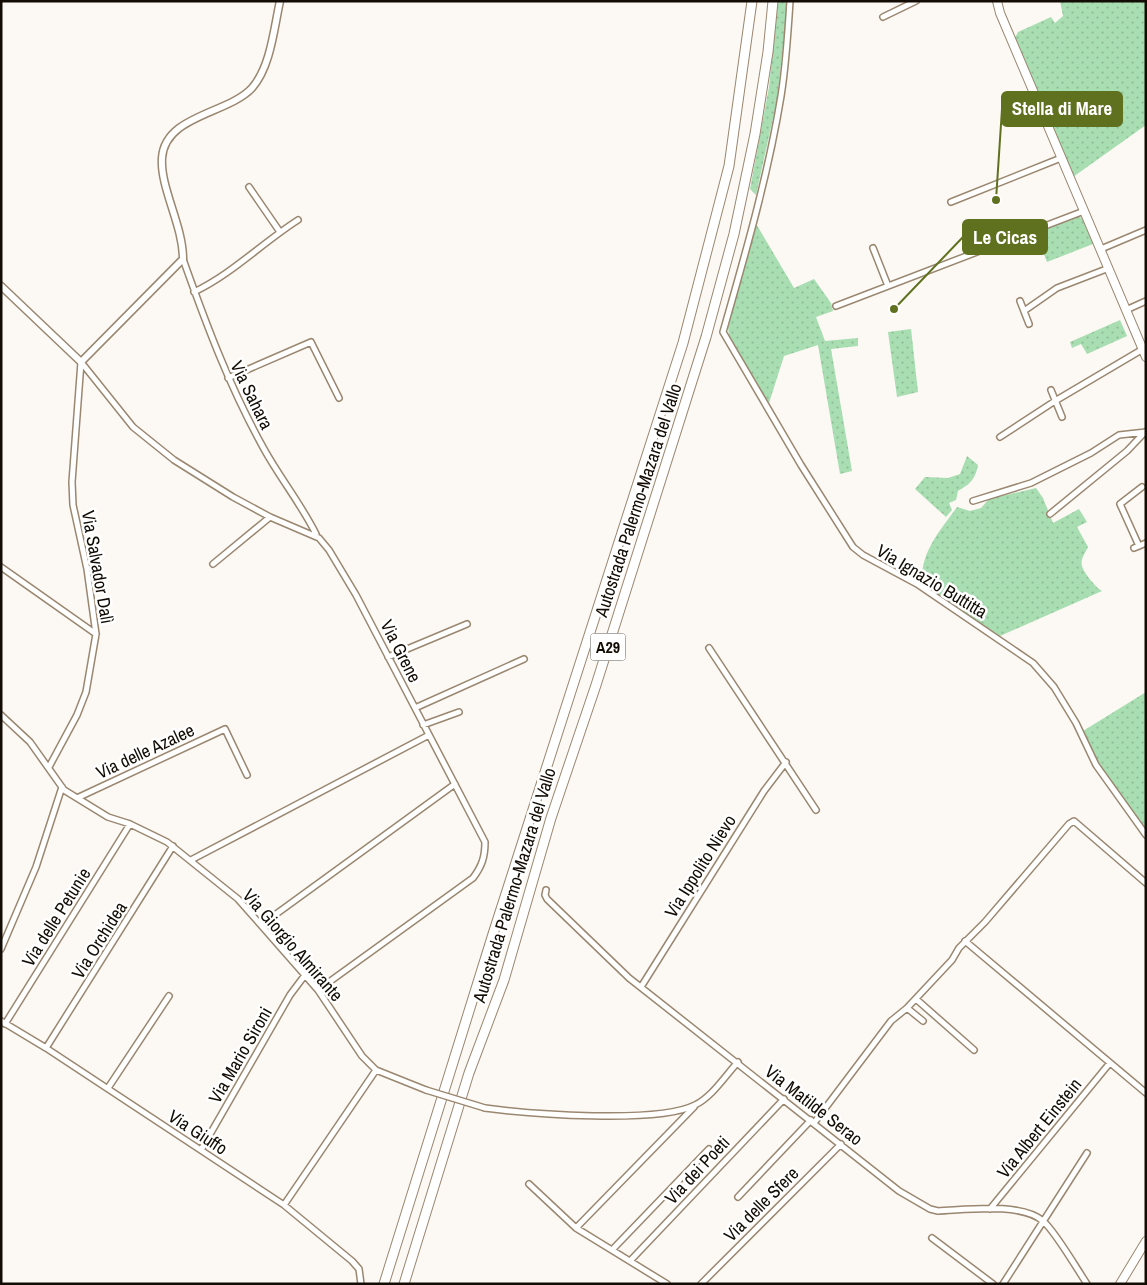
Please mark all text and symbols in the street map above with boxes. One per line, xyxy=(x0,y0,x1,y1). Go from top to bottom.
callout: Stella di Mare xyxy=(1002,92,1122,126)
text: Stella di Mare xyxy=(1012,95,1113,121)
callout: Le Cicas xyxy=(963,220,1047,254)
text: Le Cicas xyxy=(973,224,1037,250)
street label: Via Sahara xyxy=(225,356,279,434)
street label: Autostrada Palermo-Mazara del Vallo xyxy=(588,380,688,621)
street label: Via Salvador Dalì xyxy=(76,508,120,626)
street label: Via Ignazio Buttitta xyxy=(872,538,992,624)
street label: Via Grene xyxy=(375,615,427,687)
road number: A29 xyxy=(590,634,626,660)
street label: Via delle Azalee xyxy=(92,717,198,785)
street label: Autostrada Palermo-Mazara del Vallo xyxy=(466,765,562,1006)
street label: Via Ippolito Nievo xyxy=(658,810,742,922)
street label: Via delle Petunie xyxy=(16,863,96,971)
street label: Via Giorgio Almirante xyxy=(237,883,349,1007)
street label: Via Orchidea xyxy=(65,897,133,983)
street label: Via Mario Sironi xyxy=(202,1002,278,1108)
street label: Via Matilde Serao xyxy=(760,1059,868,1151)
street label: Via Albert Einstein xyxy=(991,1073,1087,1183)
street label: Via Giuffo xyxy=(164,1104,232,1160)
street label: Via dei Poeti xyxy=(659,1130,735,1210)
street label: Via delle Sfere xyxy=(718,1161,804,1247)

